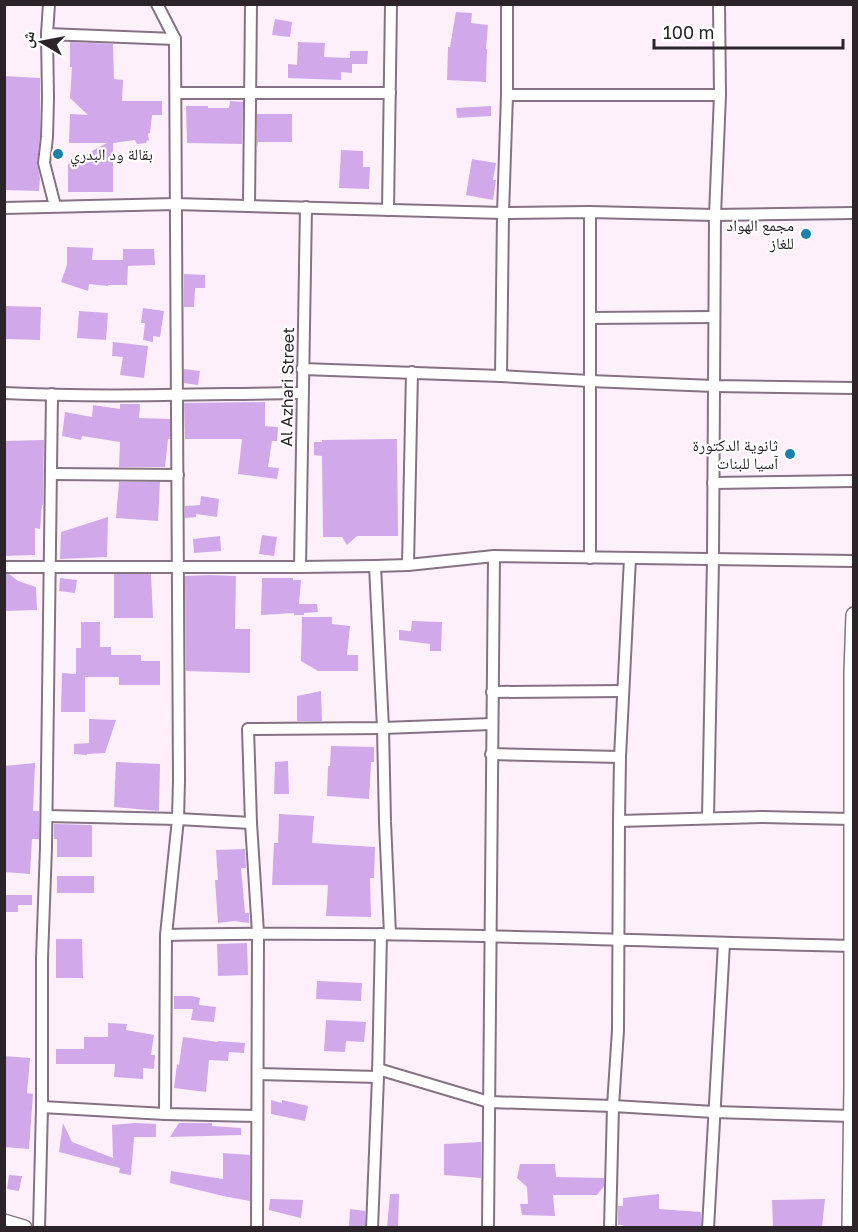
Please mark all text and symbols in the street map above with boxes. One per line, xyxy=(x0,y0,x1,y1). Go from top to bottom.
north arrow xyxy=(12,12,72,72)
scale bar xyxy=(654,12,843,50)
text: 100 m xyxy=(663,21,714,43)
text: ش xyxy=(16,29,39,49)
place label: بقالة ود البدري xyxy=(70,144,153,167)
marker: بقالة ود البدري xyxy=(51,147,65,161)
place label: مجمع الهواد للغاز xyxy=(727,215,794,253)
marker: مجمع الهواد للغاز xyxy=(799,227,813,241)
street label: Al Azhari Street xyxy=(276,327,298,447)
place label: ثانوية الدكتورة آسيا للبنات xyxy=(692,435,779,473)
marker: ثانوية الدكتورة آسيا للبنات xyxy=(783,447,797,461)

